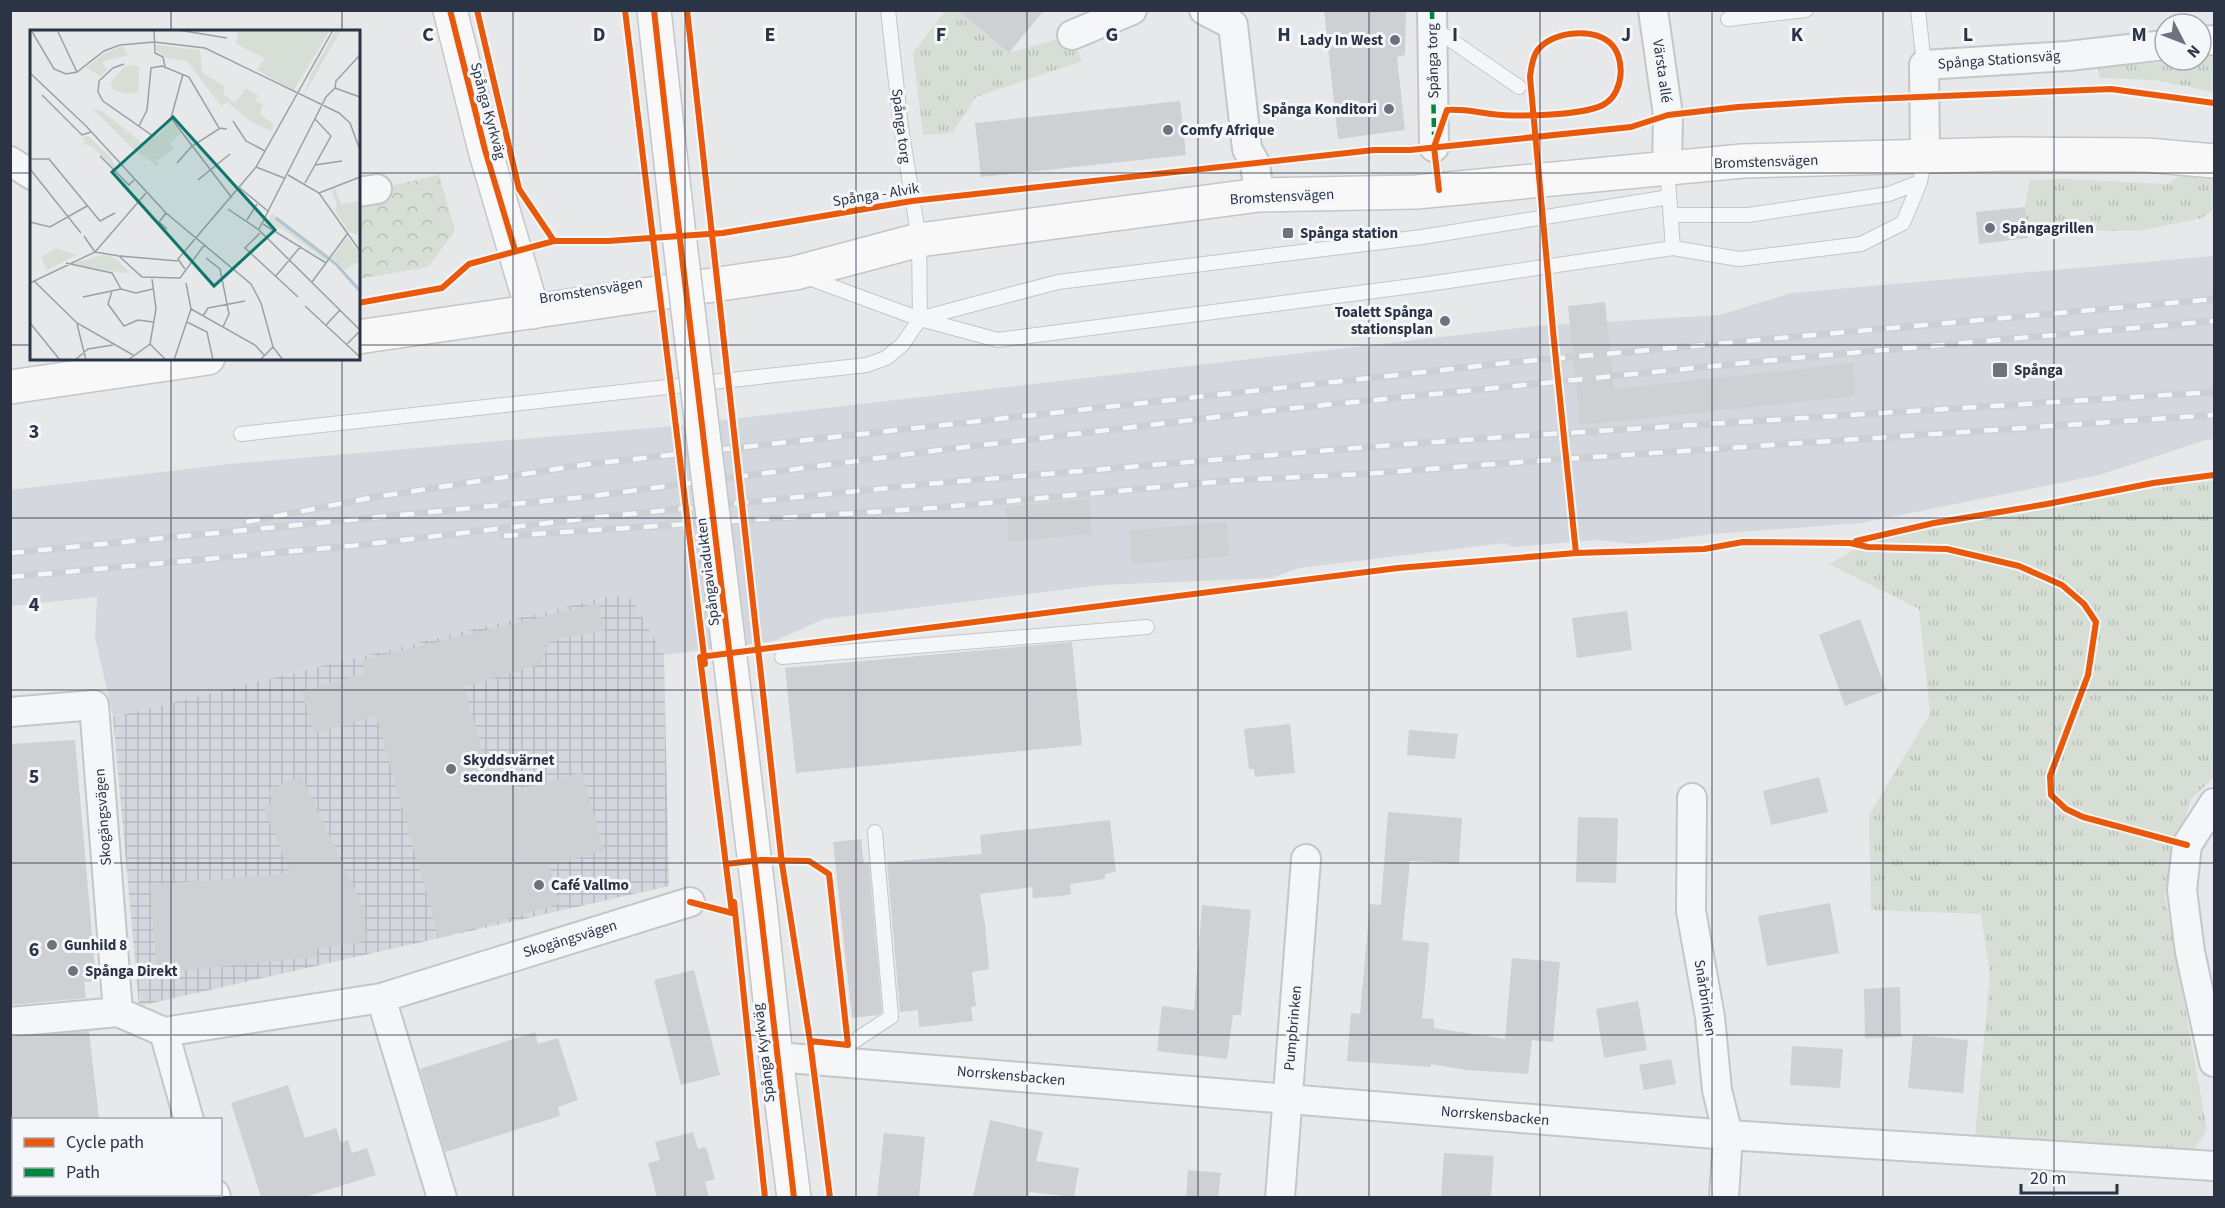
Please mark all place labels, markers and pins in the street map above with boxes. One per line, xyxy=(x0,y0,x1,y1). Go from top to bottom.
place label: Lady In West xyxy=(1300,30,1383,51)
marker: Lady In West xyxy=(1388,33,1402,47)
place label: Spånga Konditori xyxy=(1263,99,1377,120)
marker: Spånga Konditori xyxy=(1382,102,1396,116)
place label: Comfy Afrique xyxy=(1180,120,1275,141)
marker: Comfy Afrique xyxy=(1161,123,1175,137)
place label: Spångagrillen xyxy=(2002,218,2094,239)
marker: Spångagrillen xyxy=(1983,221,1997,235)
place label: Spånga station xyxy=(1300,223,1398,244)
marker: Spånga station xyxy=(1281,226,1295,240)
place label: Toalett Spånga stationsplan xyxy=(1335,302,1433,340)
marker: Toalett Spånga stationsplan xyxy=(1438,314,1452,328)
place label: Spånga xyxy=(2014,360,2063,381)
marker: Spånga xyxy=(1991,361,2009,379)
place label: Skyddsvärnet secondhand xyxy=(463,750,555,788)
marker: Skyddsvärnet secondhand xyxy=(444,762,458,776)
place label: Café Vallmo xyxy=(551,875,629,896)
marker: Café Vallmo xyxy=(532,878,546,892)
place label: Gunhild 8 xyxy=(64,935,127,956)
marker: Gunhild 8 xyxy=(45,938,59,952)
place label: Spånga Direkt xyxy=(85,961,178,982)
marker: Spånga Direkt xyxy=(66,964,80,978)

